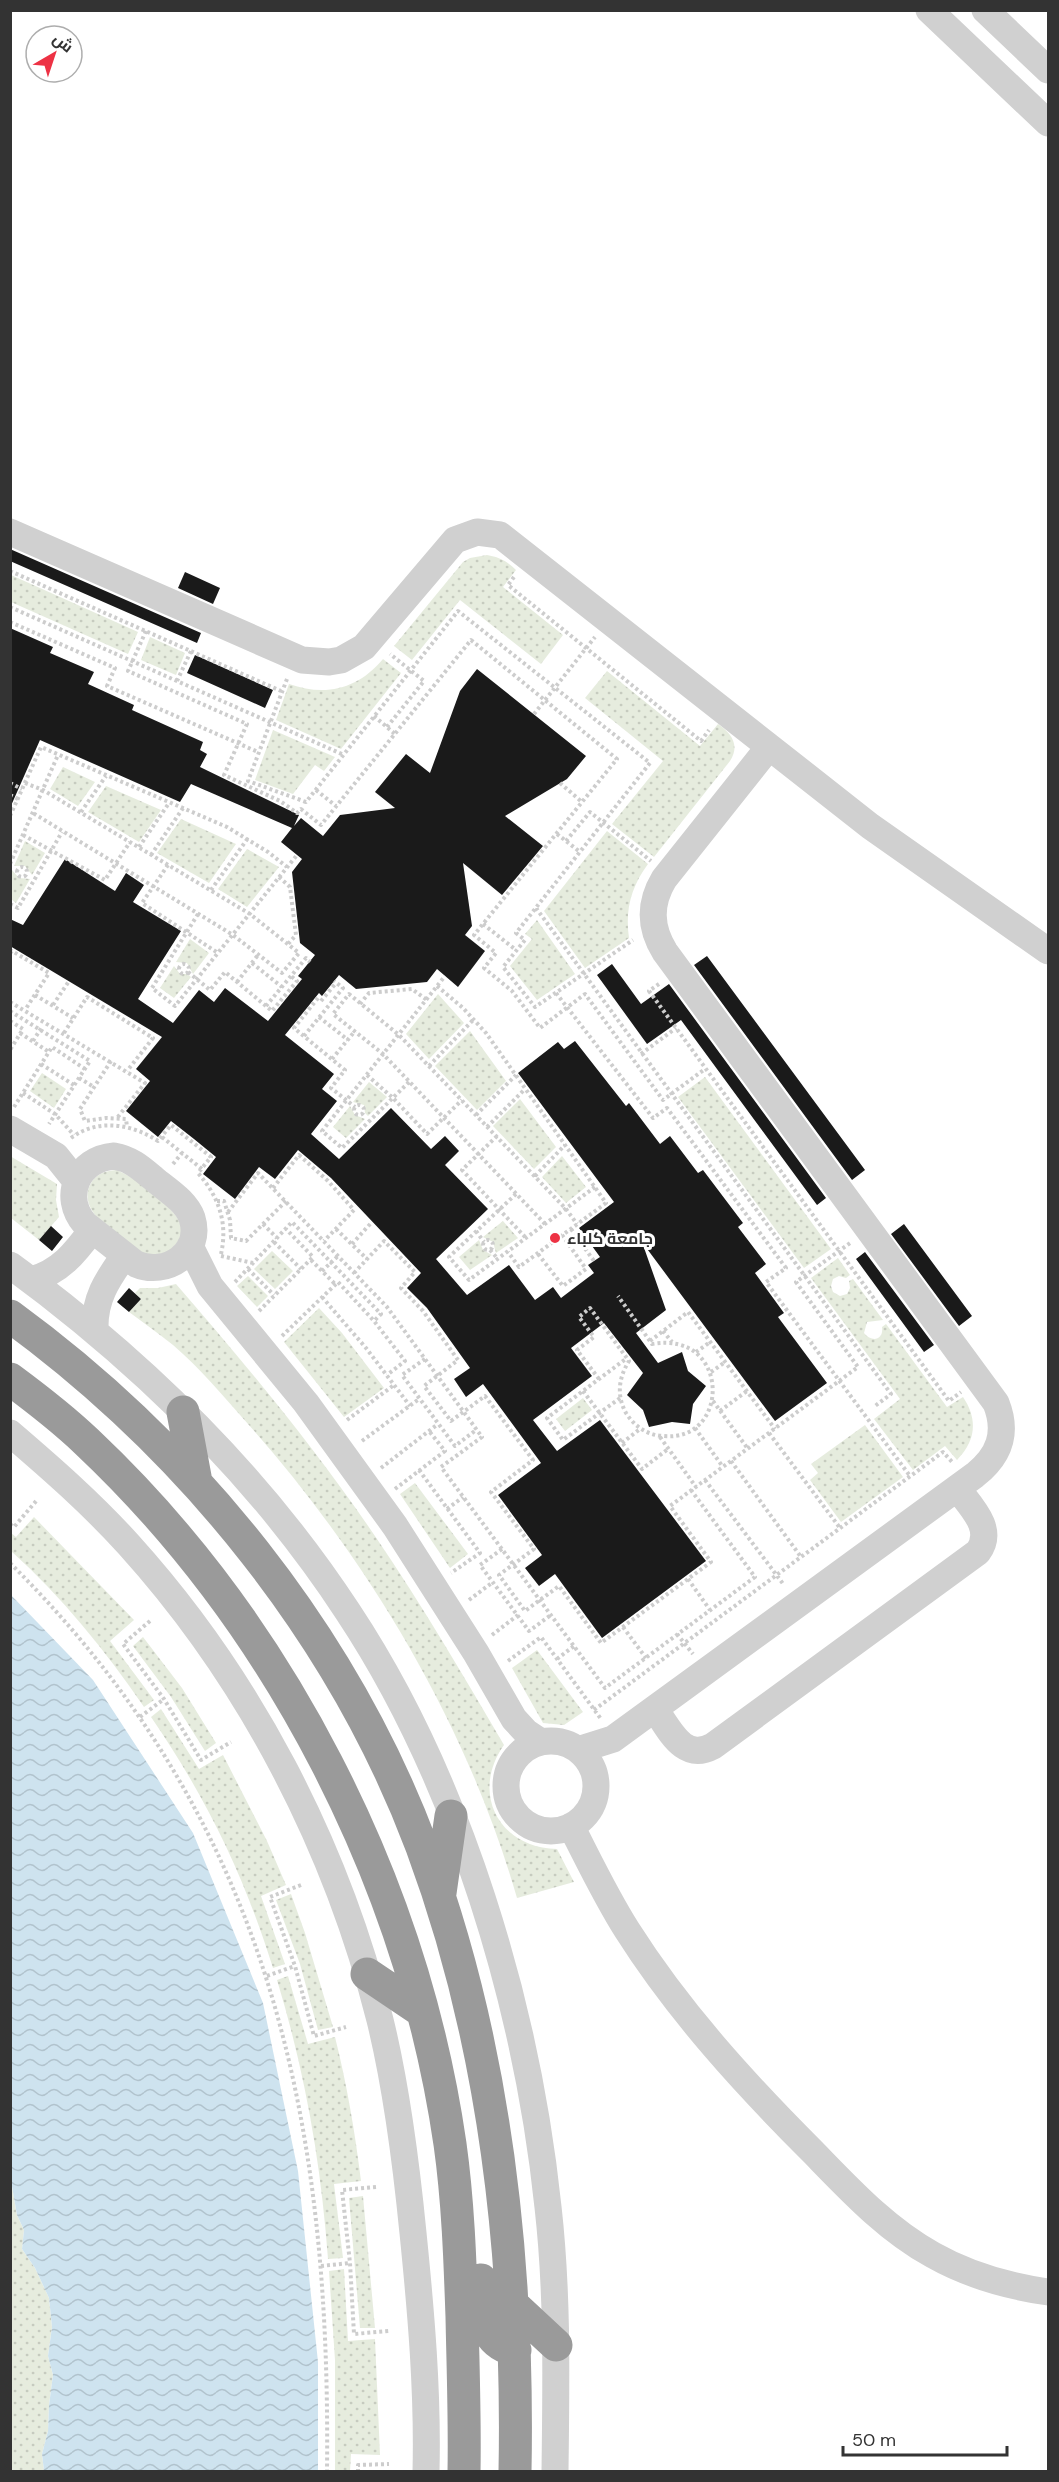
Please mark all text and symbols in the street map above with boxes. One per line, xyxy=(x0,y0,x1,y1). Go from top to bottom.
north arrow xyxy=(24,24,84,84)
text: ش xyxy=(49,28,78,57)
place label: جامعة كلباء xyxy=(567,1228,653,1249)
marker: جامعة كلباء xyxy=(548,1231,562,1245)
scale bar xyxy=(843,2419,1006,2457)
text: 50 m xyxy=(852,2428,896,2452)

